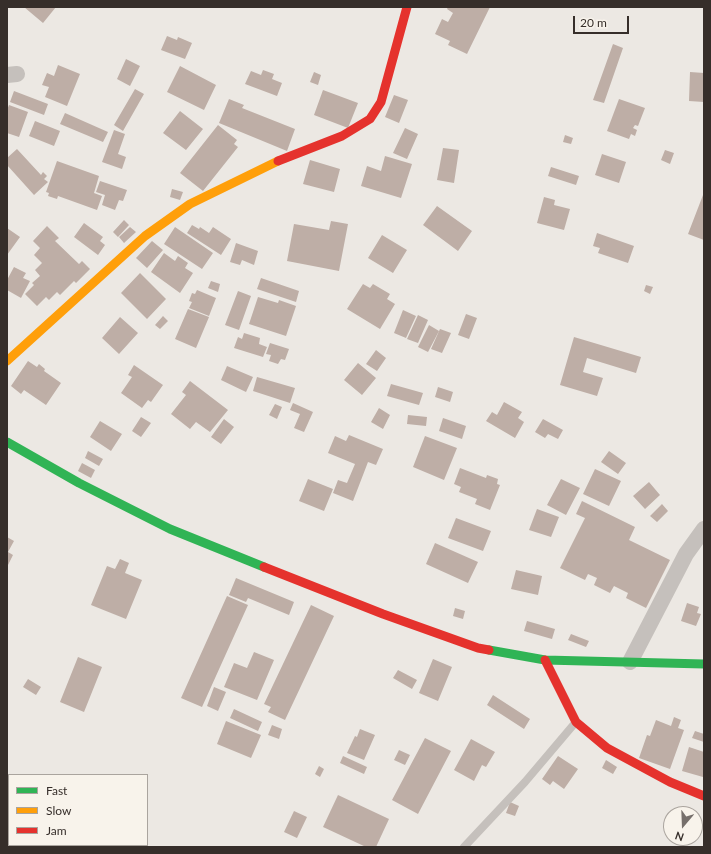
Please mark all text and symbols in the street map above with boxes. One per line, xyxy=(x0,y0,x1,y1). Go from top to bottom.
scale bar xyxy=(575,8,631,34)
text: 20 m xyxy=(580,15,607,30)
legend xyxy=(8,774,148,846)
text: Fast xyxy=(46,783,67,798)
text: Slow xyxy=(46,803,71,818)
north arrow xyxy=(663,806,703,846)
text: Jam xyxy=(46,823,67,838)
text: N xyxy=(673,829,685,844)

